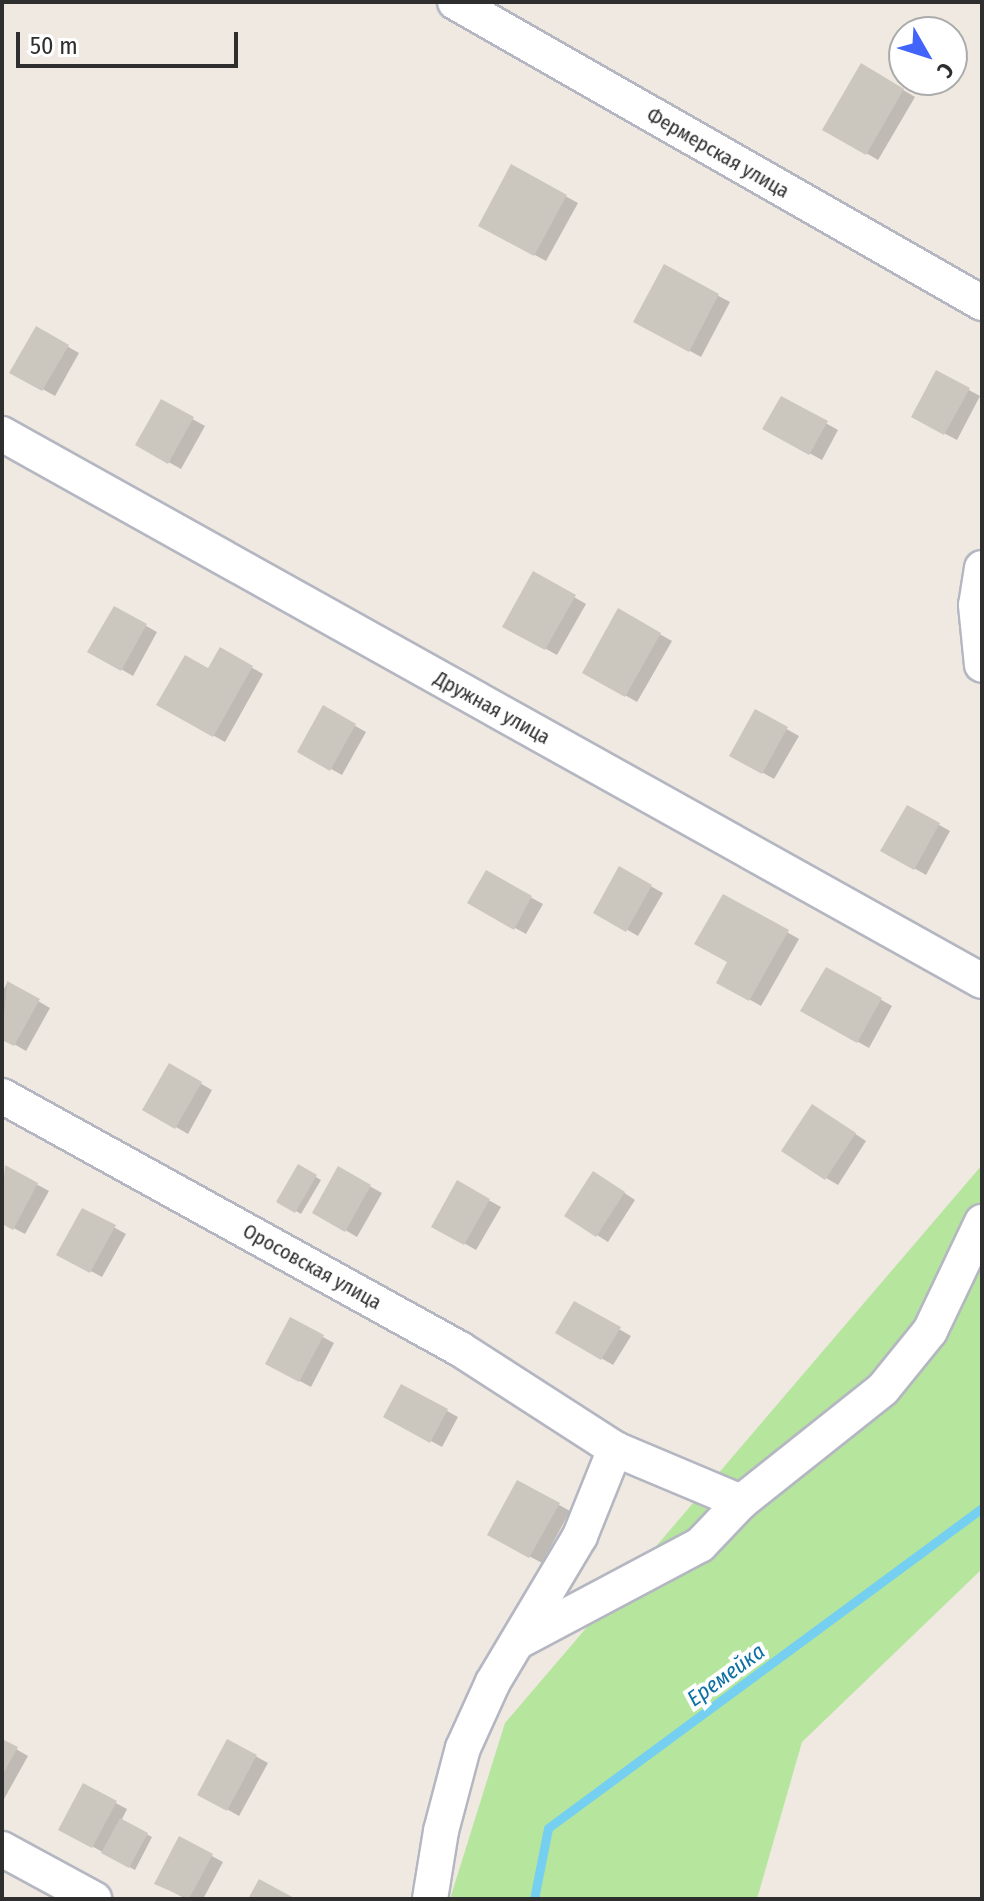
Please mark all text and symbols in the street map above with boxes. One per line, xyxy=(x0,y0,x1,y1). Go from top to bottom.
scale bar xyxy=(20,16,242,66)
north arrow xyxy=(888,16,968,96)
text: 50 m xyxy=(30,32,78,60)
text: С xyxy=(931,57,960,83)
street label: Фермерская улица xyxy=(643,103,793,203)
street label: Дружная улица xyxy=(430,666,554,750)
street label: Оросовская улица xyxy=(239,1219,385,1315)
water label: Еремейка xyxy=(682,1638,770,1712)

